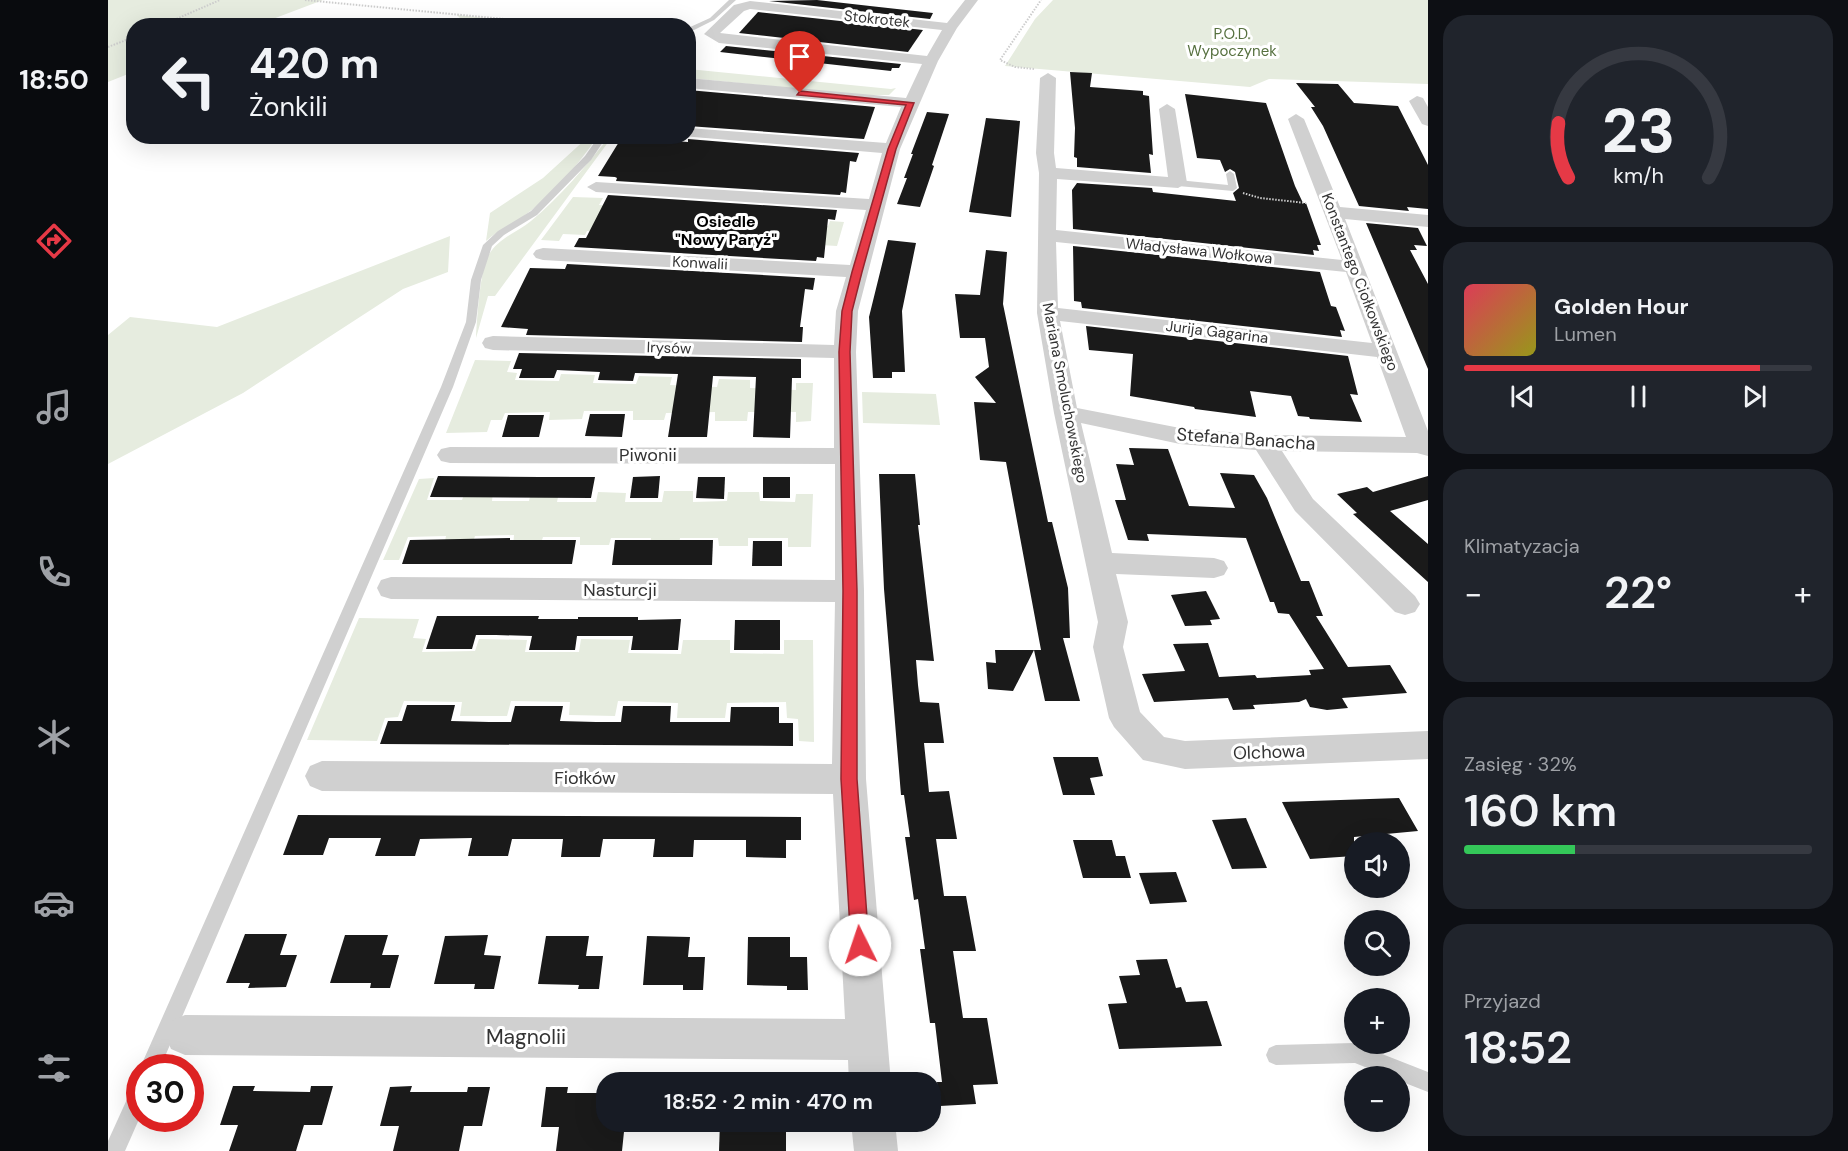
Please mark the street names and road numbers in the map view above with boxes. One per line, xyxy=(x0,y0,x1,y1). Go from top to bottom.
street label: Stokrotek xyxy=(843,6,912,32)
street label: Konstantego Ciołkowskiego xyxy=(1317,190,1403,374)
street label: Władysława Wołkowa xyxy=(1124,233,1274,269)
street label: Konwalii xyxy=(672,252,728,274)
street label: Mariana Smoluchowskiego xyxy=(1038,301,1092,485)
street label: Jurija Gagarina xyxy=(1165,316,1269,348)
street label: Irysów xyxy=(646,337,692,359)
street label: Stefana Banacha xyxy=(1176,422,1316,456)
street label: Piwonii xyxy=(619,443,677,467)
street label: Nasturcji xyxy=(583,578,657,602)
street label: Olchowa xyxy=(1233,739,1305,765)
street label: Fiołków xyxy=(554,766,616,790)
street label: Magnolii xyxy=(486,1023,566,1051)

